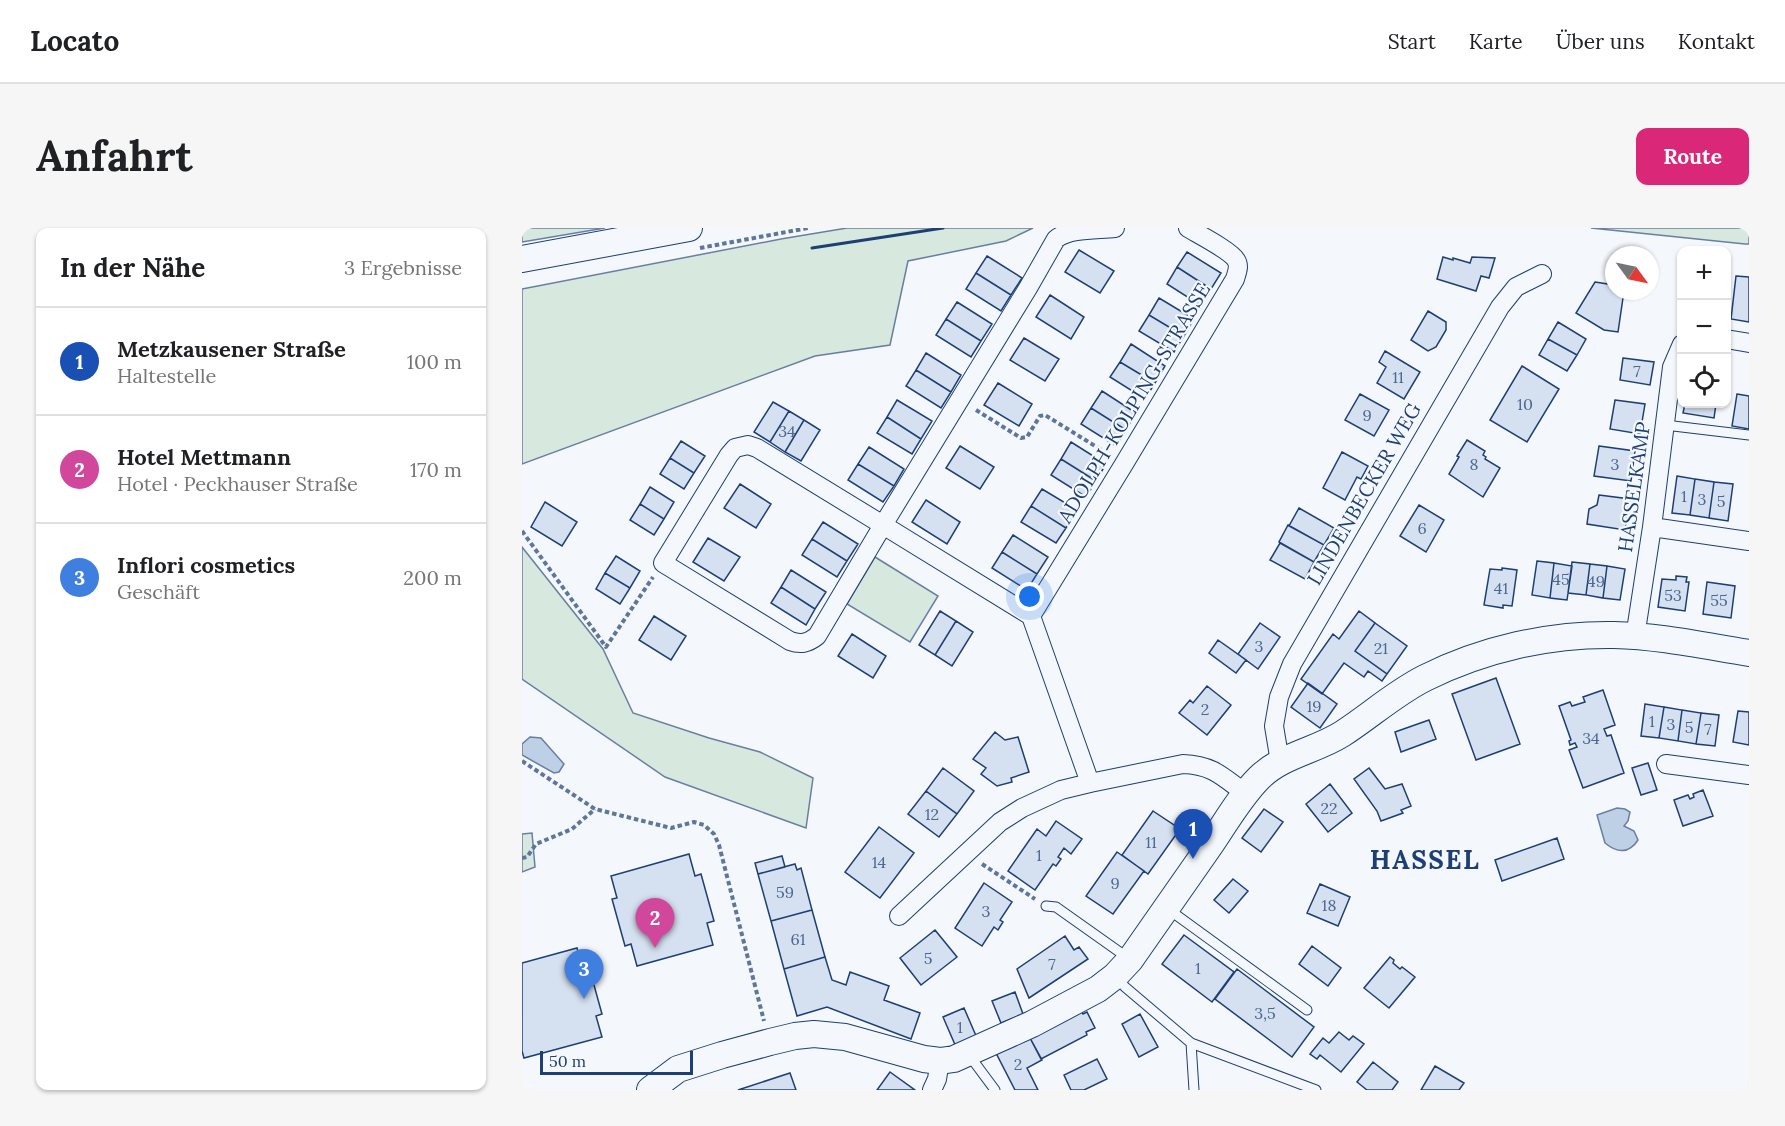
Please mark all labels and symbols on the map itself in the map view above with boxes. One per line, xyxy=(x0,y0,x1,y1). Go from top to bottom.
north arrow xyxy=(1605,246,1659,300)
street label: ADOLPH-KOLPING-STRASSE xyxy=(1051,278,1215,528)
house number: 7 xyxy=(1633,361,1641,381)
house number: 11 xyxy=(1392,367,1404,387)
house number: 10 xyxy=(1517,394,1533,414)
street label: LINDENBECKER WEG xyxy=(1301,398,1426,589)
house number: 9 xyxy=(1362,405,1372,425)
street label: HASSELKAMP xyxy=(1612,420,1655,554)
house number: 34 xyxy=(778,421,796,441)
house number: 8 xyxy=(1470,454,1479,474)
house number: 3 xyxy=(1611,454,1620,474)
house number: 1 xyxy=(1681,486,1687,506)
house number: 3 xyxy=(1698,489,1707,509)
house number: 5 xyxy=(1717,491,1725,511)
house number: 6 xyxy=(1417,518,1427,538)
house number: 45 xyxy=(1552,569,1570,589)
house number: 49 xyxy=(1587,571,1605,591)
house number: 41 xyxy=(1494,578,1508,598)
your location xyxy=(1015,582,1044,611)
house number: 53 xyxy=(1664,585,1682,605)
house number: 55 xyxy=(1710,590,1728,610)
house number: 3 xyxy=(1255,636,1264,656)
house number: 21 xyxy=(1374,638,1388,658)
house number: 19 xyxy=(1306,696,1322,716)
house number: 2 xyxy=(1201,699,1209,719)
house number: 1 xyxy=(1649,711,1655,731)
house number: 3 xyxy=(1667,714,1676,734)
house number: 5 xyxy=(1685,717,1693,737)
house number: 7 xyxy=(1704,719,1712,739)
house number: 34 xyxy=(1582,728,1600,748)
house number: 22 xyxy=(1320,798,1338,818)
house number: 12 xyxy=(925,804,939,824)
pin: 1 xyxy=(1174,810,1212,859)
house number: 11 xyxy=(1145,832,1157,852)
district label: HASSEL xyxy=(1370,843,1480,876)
house number: 1 xyxy=(1036,845,1042,865)
house number: 14 xyxy=(872,852,887,872)
house number: 9 xyxy=(1110,873,1120,893)
house number: 59 xyxy=(776,882,794,902)
house number: 18 xyxy=(1322,895,1336,915)
pin: 2 xyxy=(636,898,674,948)
house number: 3 xyxy=(982,901,991,921)
house number: 61 xyxy=(790,929,806,949)
house number: 5 xyxy=(924,948,932,968)
pin: 3 xyxy=(564,950,604,999)
house number: 7 xyxy=(1048,954,1056,974)
house number: 1 xyxy=(1195,958,1201,978)
house number: 3,5 xyxy=(1254,1003,1276,1023)
house number: 1 xyxy=(957,1017,963,1037)
scale bar xyxy=(540,1048,693,1076)
house number: 2 xyxy=(1014,1054,1022,1074)

